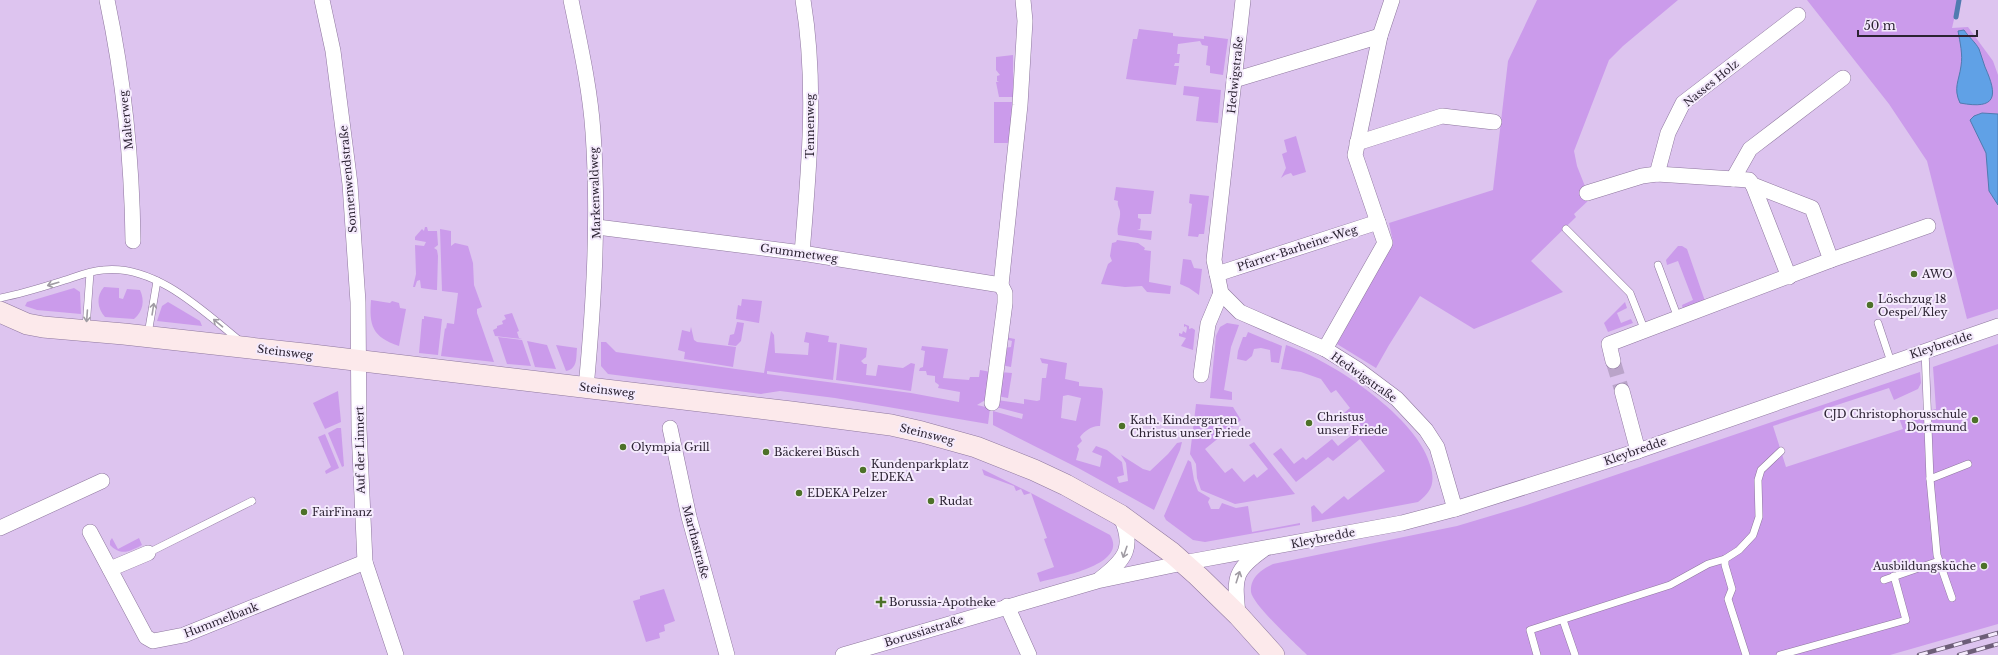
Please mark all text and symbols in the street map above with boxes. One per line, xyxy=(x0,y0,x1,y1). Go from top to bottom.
scale bar xyxy=(1858,12,1977,38)
text: 50 m xyxy=(1864,18,1896,33)
street label: Hedwigstraße xyxy=(1224,36,1246,114)
street label: Nasses Holz xyxy=(1681,57,1741,109)
street label: Malterweg xyxy=(116,89,136,150)
street label: Tennenweg xyxy=(803,93,817,158)
street label: Sonnenwendstraße xyxy=(336,125,360,233)
street label: Markenwaldweg xyxy=(586,147,604,239)
street label: Pfarrer-Barheine-Weg xyxy=(1235,222,1359,274)
street label: Grummetweg xyxy=(759,241,839,265)
place label: AWO xyxy=(1921,267,1953,281)
marker: AWO xyxy=(1909,269,1919,279)
one-way arrow xyxy=(46,281,59,288)
place label: Löschzug 18 Oespel/Kley xyxy=(1878,292,1947,319)
marker: Löschzug 18 Oespel/Kley xyxy=(1865,300,1875,310)
one-way arrow xyxy=(149,303,157,316)
one-way arrow xyxy=(84,309,91,322)
one-way arrow xyxy=(212,318,223,327)
street label: Kleybredde xyxy=(1908,328,1974,362)
street label: Steinsweg xyxy=(256,342,314,362)
street label: Hedwigstraße xyxy=(1328,349,1400,405)
street label: Steinsweg xyxy=(578,380,636,400)
street label: Auf der Linnert xyxy=(352,405,368,495)
place label: CJD Christophorusschule Dortmund xyxy=(1824,407,1968,434)
place label: Christus unser Friede xyxy=(1317,410,1388,437)
place label: Kath. Kindergarten Christus unser Friede xyxy=(1130,413,1251,440)
marker: CJD Christophorusschule Dortmund xyxy=(1970,415,1980,425)
marker: Christus unser Friede xyxy=(1304,418,1314,428)
street label: Steinsweg xyxy=(898,420,956,448)
marker: Kath. Kindergarten Christus unser Friede xyxy=(1117,421,1127,431)
street label: Kleybredde xyxy=(1602,434,1668,468)
place label: Olympia Grill xyxy=(631,440,710,454)
marker: Olympia Grill xyxy=(618,442,628,452)
place label: Bäckerei Büsch xyxy=(774,445,860,459)
marker: Bäckerei Büsch xyxy=(761,447,771,457)
place label: Kundenparkplatz EDEKA xyxy=(871,457,969,484)
marker: Kundenparkplatz EDEKA xyxy=(858,465,868,475)
place label: EDEKA Pelzer xyxy=(807,486,888,500)
marker: EDEKA Pelzer xyxy=(794,488,804,498)
place label: Rudat xyxy=(939,494,974,508)
marker: Rudat xyxy=(926,496,936,506)
street label: Marthastraße xyxy=(679,504,713,580)
place label: FairFinanz xyxy=(312,505,372,519)
marker: FairFinanz xyxy=(299,507,309,517)
street label: Kleybredde xyxy=(1290,525,1356,551)
one-way arrow xyxy=(1121,545,1128,558)
place label: Ausbildungsküche xyxy=(1872,559,1976,573)
marker: Ausbildungsküche xyxy=(1979,561,1989,571)
one-way arrow xyxy=(1235,570,1242,583)
place label: Borussia-Apotheke xyxy=(889,595,996,609)
marker: Borussia-Apotheke xyxy=(876,597,886,607)
street label: Hummelbank xyxy=(182,599,260,641)
street label: Borussiastraße xyxy=(883,612,965,650)

